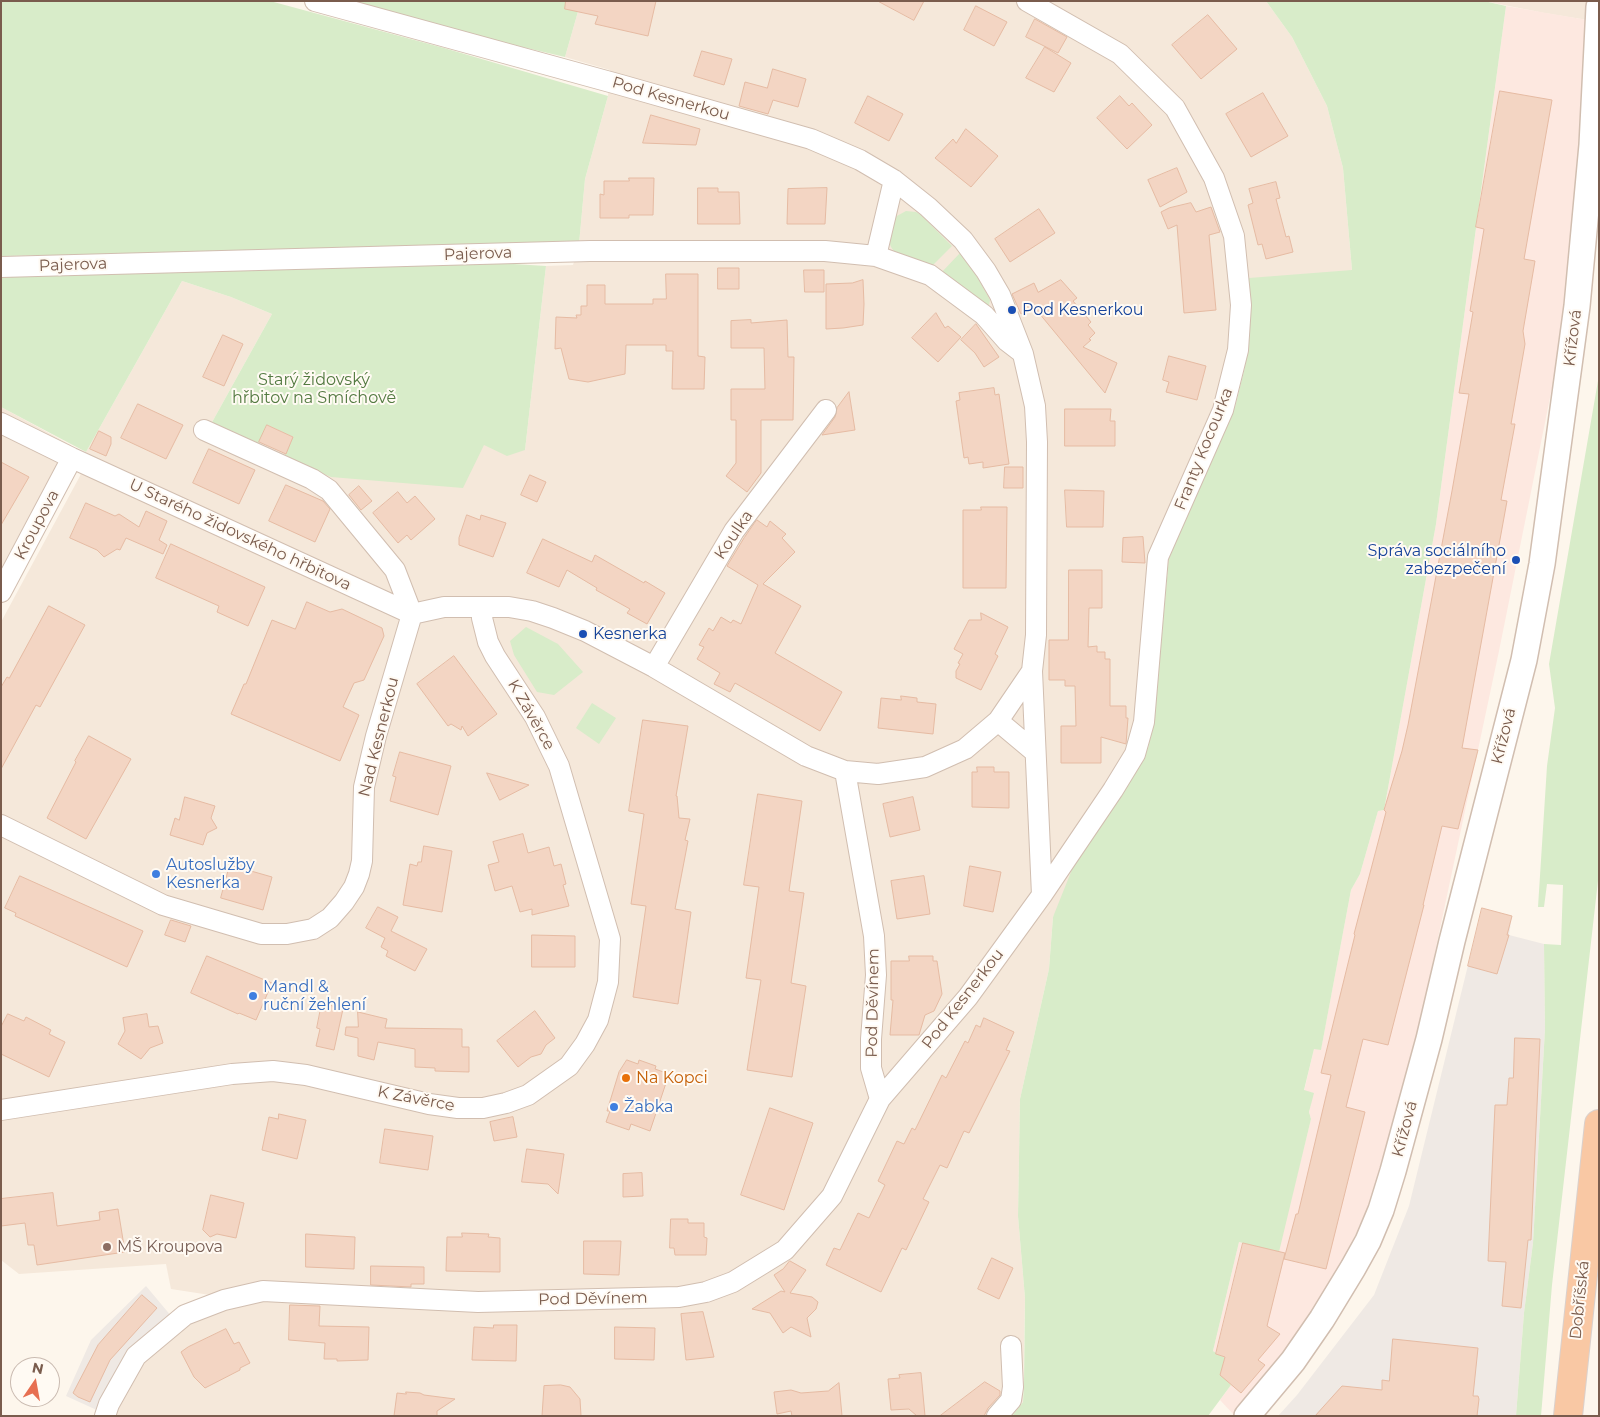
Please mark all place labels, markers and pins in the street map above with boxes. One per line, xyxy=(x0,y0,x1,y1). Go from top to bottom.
place label: Pod Kesnerkou xyxy=(1022,300,1144,320)
marker: Pod Kesnerkou xyxy=(1006,304,1018,316)
place label: Správa sociálního zabezpečení xyxy=(1368,541,1506,579)
marker: Správa sociálního zabezpečení xyxy=(1510,554,1522,566)
place label: Kesnerka xyxy=(593,624,667,644)
marker: Kesnerka xyxy=(577,628,589,640)
place label: Autoslužby Kesnerka xyxy=(166,855,255,893)
marker: Autoslužby Kesnerka xyxy=(150,868,162,880)
place label: Mandl & ruční žehlení xyxy=(263,977,366,1015)
marker: Mandl & ruční žehlení xyxy=(247,990,259,1002)
place label: Na Kopci xyxy=(636,1068,708,1088)
marker: Na Kopci xyxy=(620,1072,632,1084)
place label: Žabka xyxy=(624,1097,674,1117)
marker: Žabka xyxy=(608,1101,620,1113)
place label: MŠ Kroupova xyxy=(117,1237,223,1257)
marker: MŠ Kroupova xyxy=(101,1241,113,1253)

